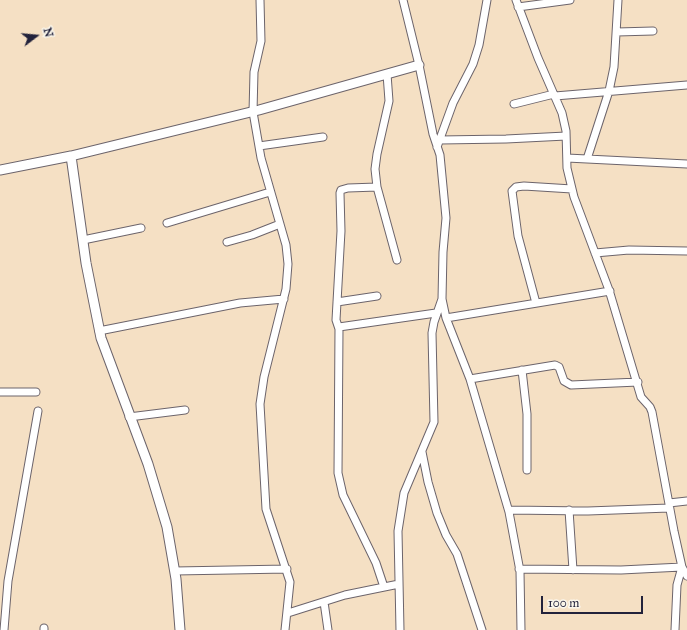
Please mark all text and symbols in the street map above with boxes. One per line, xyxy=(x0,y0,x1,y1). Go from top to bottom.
north arrow xyxy=(16,16,56,56)
text: N xyxy=(40,26,56,39)
scale bar xyxy=(543,588,645,614)
text: 100 m xyxy=(548,596,579,610)

